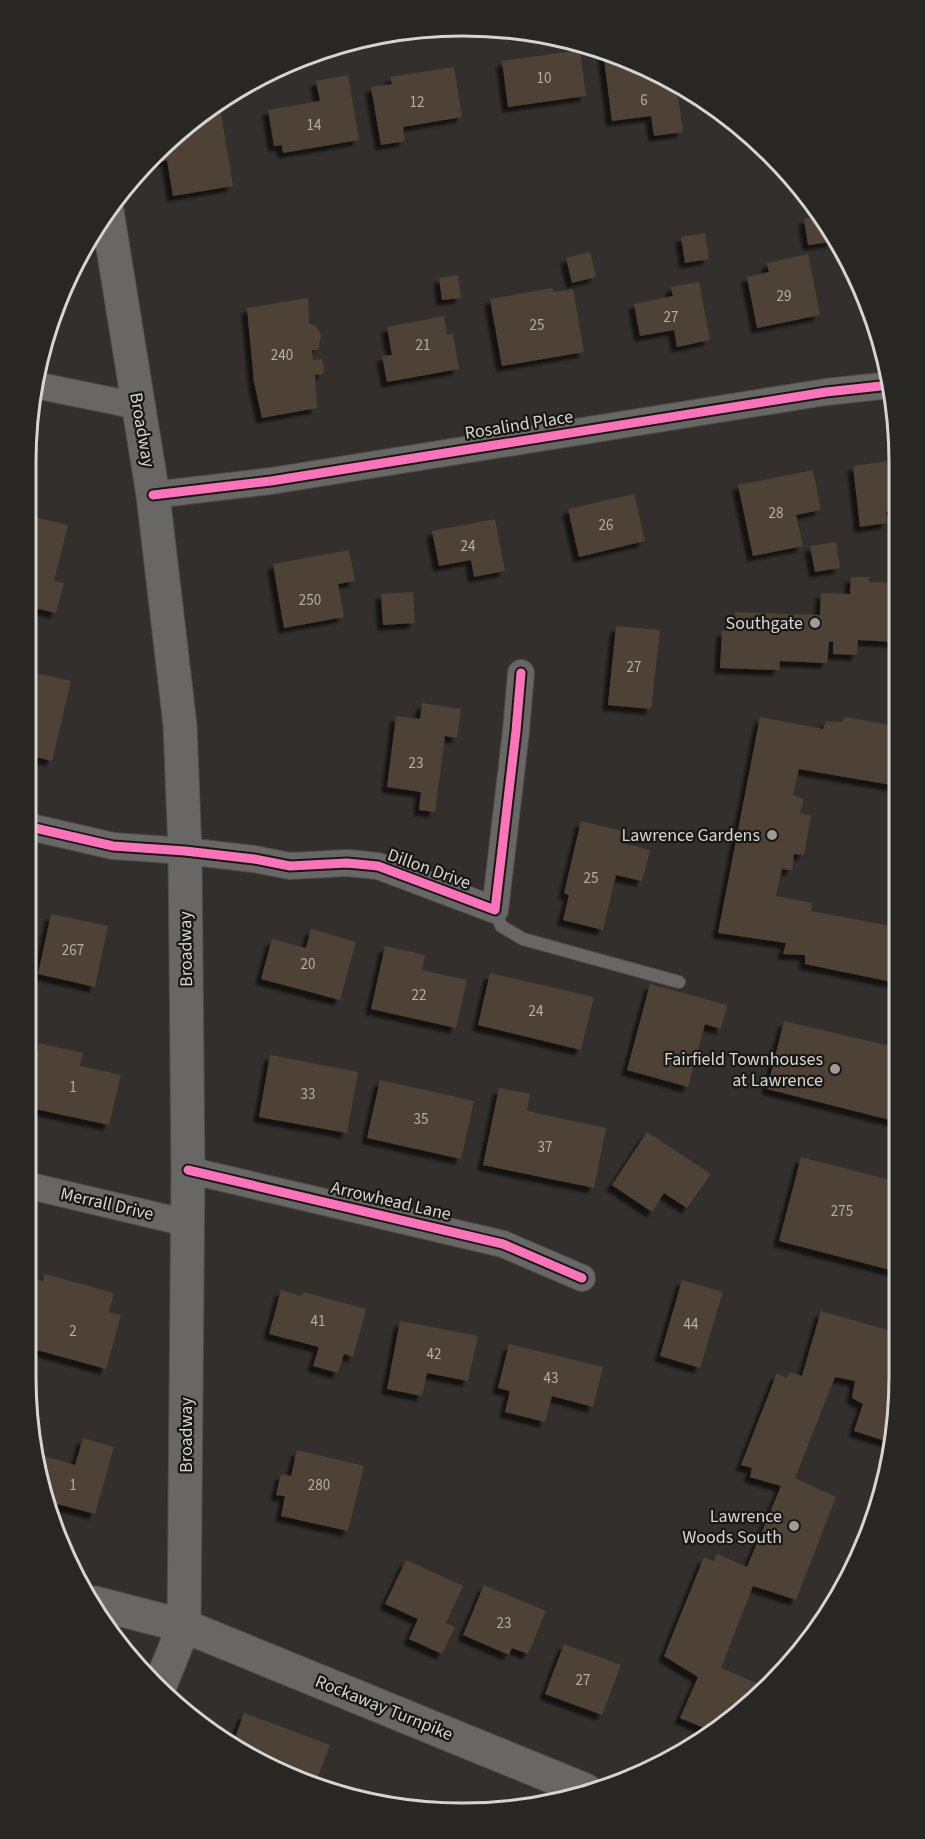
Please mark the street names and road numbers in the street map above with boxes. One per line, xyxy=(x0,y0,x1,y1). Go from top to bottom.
street label: Broadway xyxy=(123,391,161,470)
street label: Rosalind Place xyxy=(463,404,575,446)
street label: Dillon Drive xyxy=(384,842,474,896)
street label: Broadway xyxy=(173,910,199,987)
street label: Arrowhead Lane xyxy=(329,1175,454,1227)
street label: Merrall Drive xyxy=(58,1181,156,1227)
street label: Broadway xyxy=(174,1397,199,1473)
street label: Rockaway Turnpike xyxy=(311,1669,457,1747)

